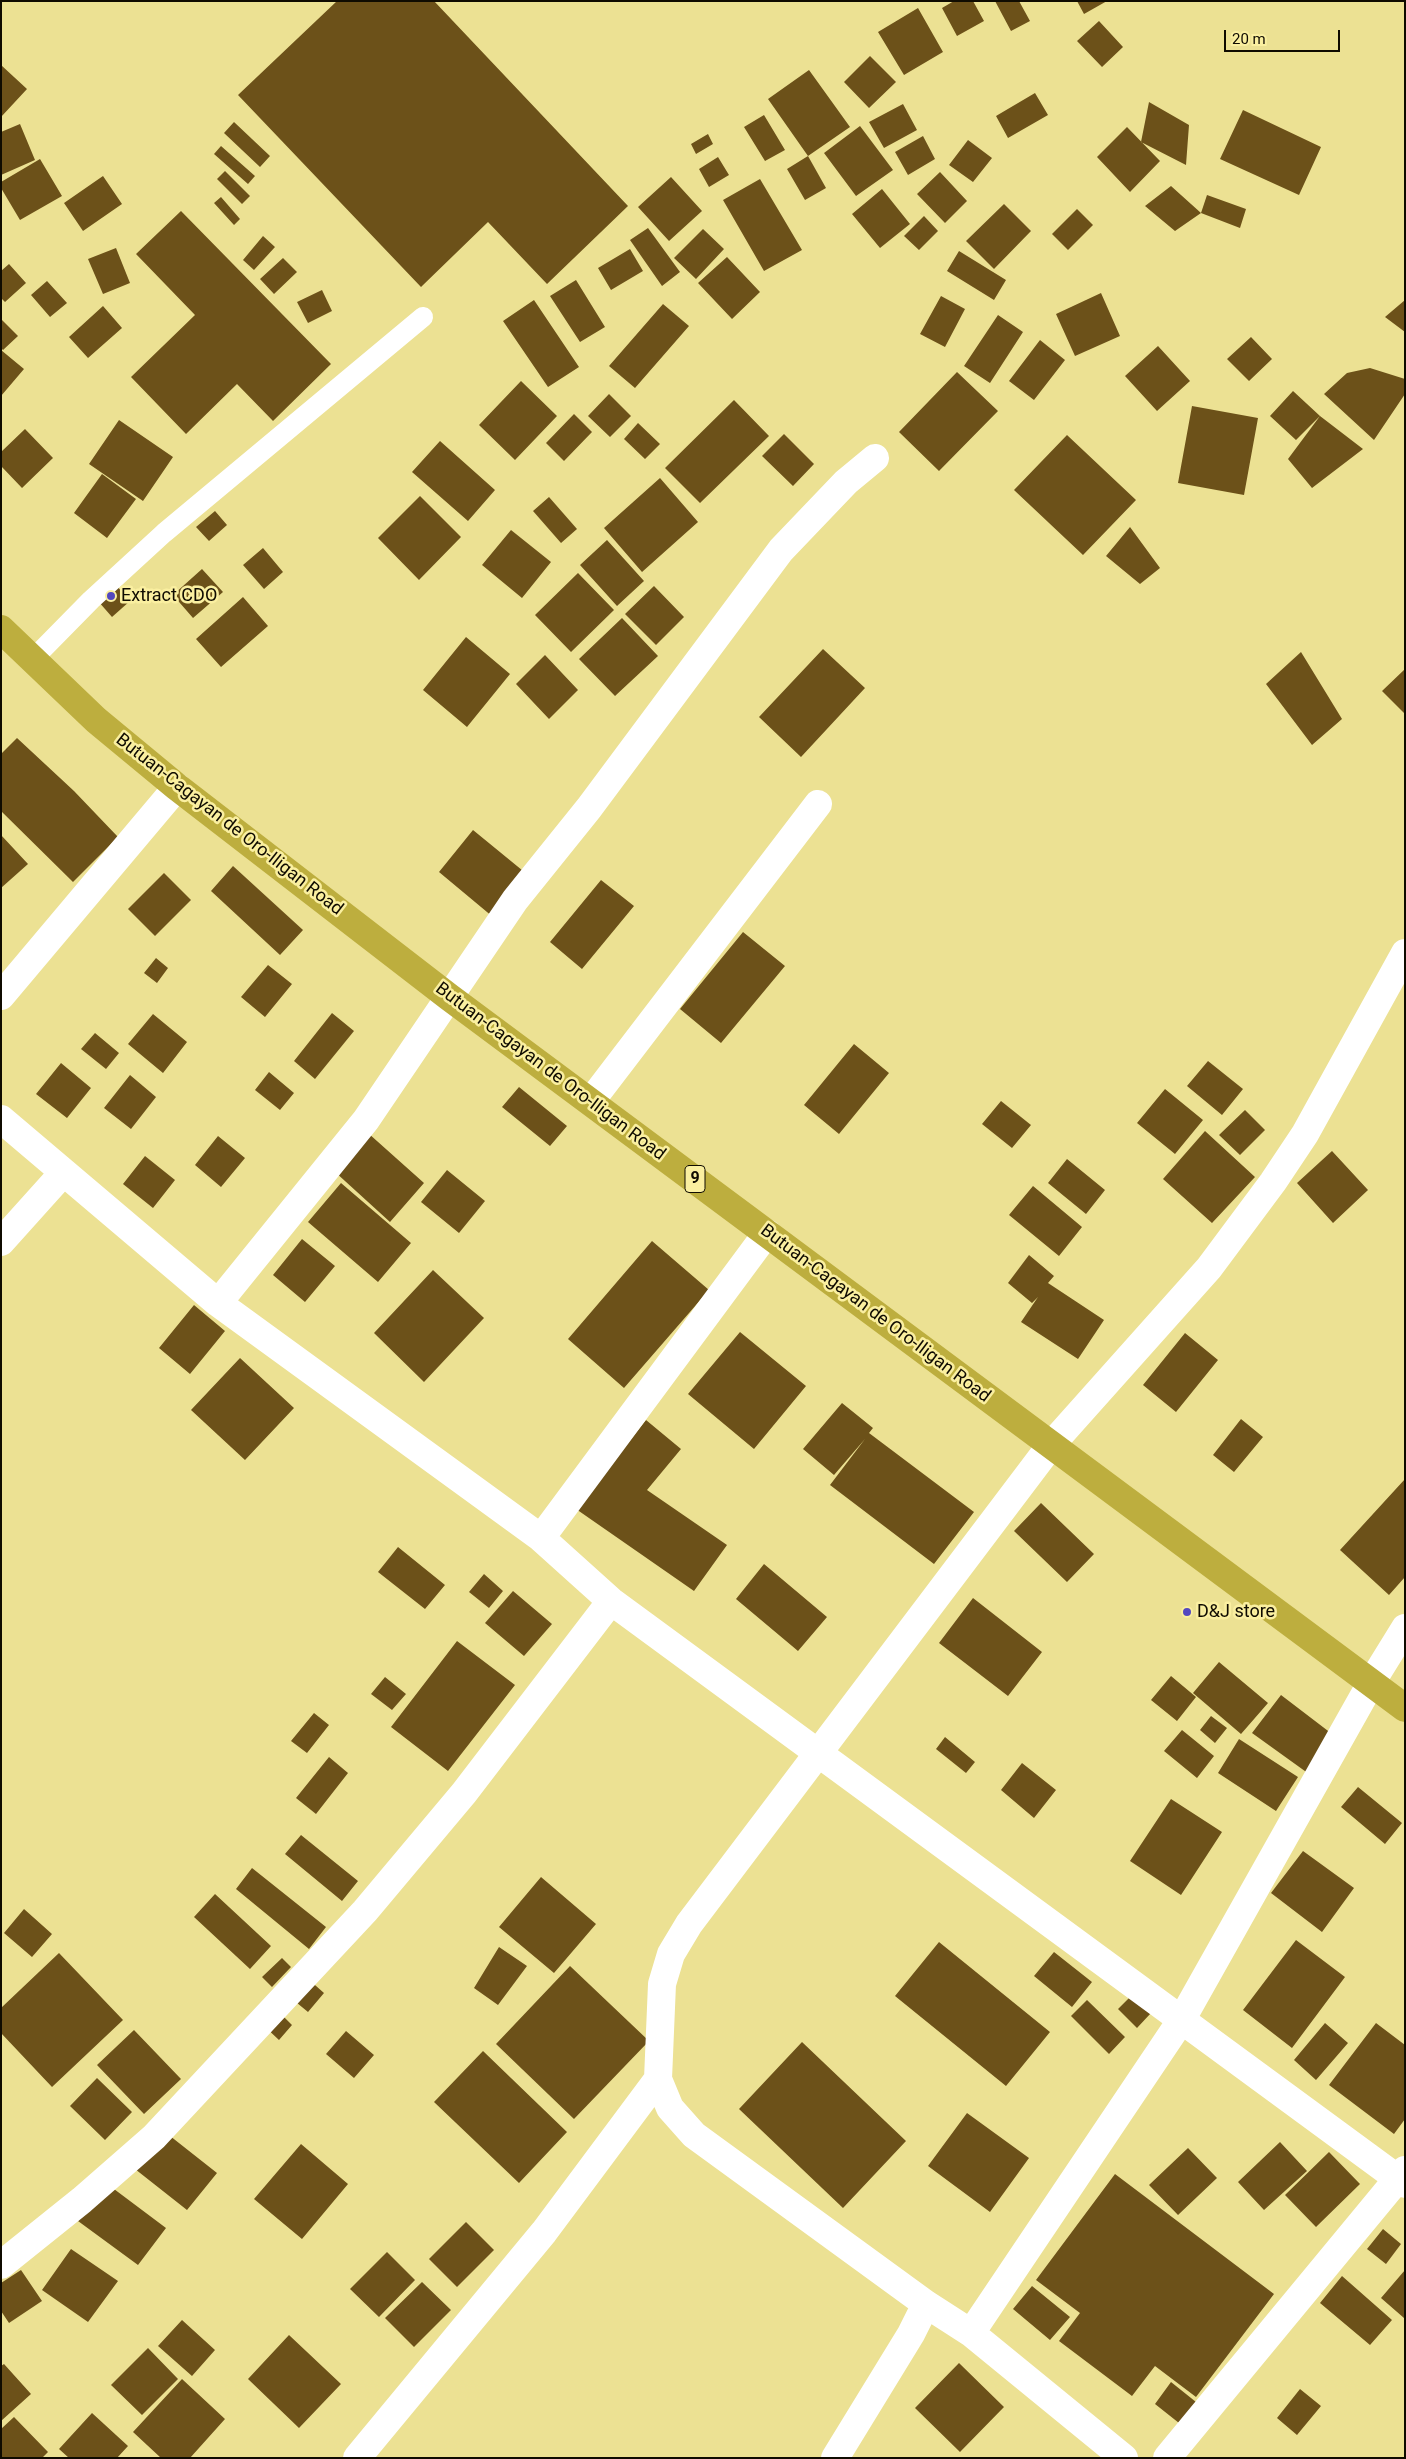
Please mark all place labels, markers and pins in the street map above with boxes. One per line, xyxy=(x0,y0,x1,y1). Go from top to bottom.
place label: Extract CDO xyxy=(121,585,217,607)
marker: Extract CDO xyxy=(105,590,117,602)
place label: D&J store xyxy=(1197,1601,1275,1623)
marker: D&J store xyxy=(1181,1606,1193,1618)

